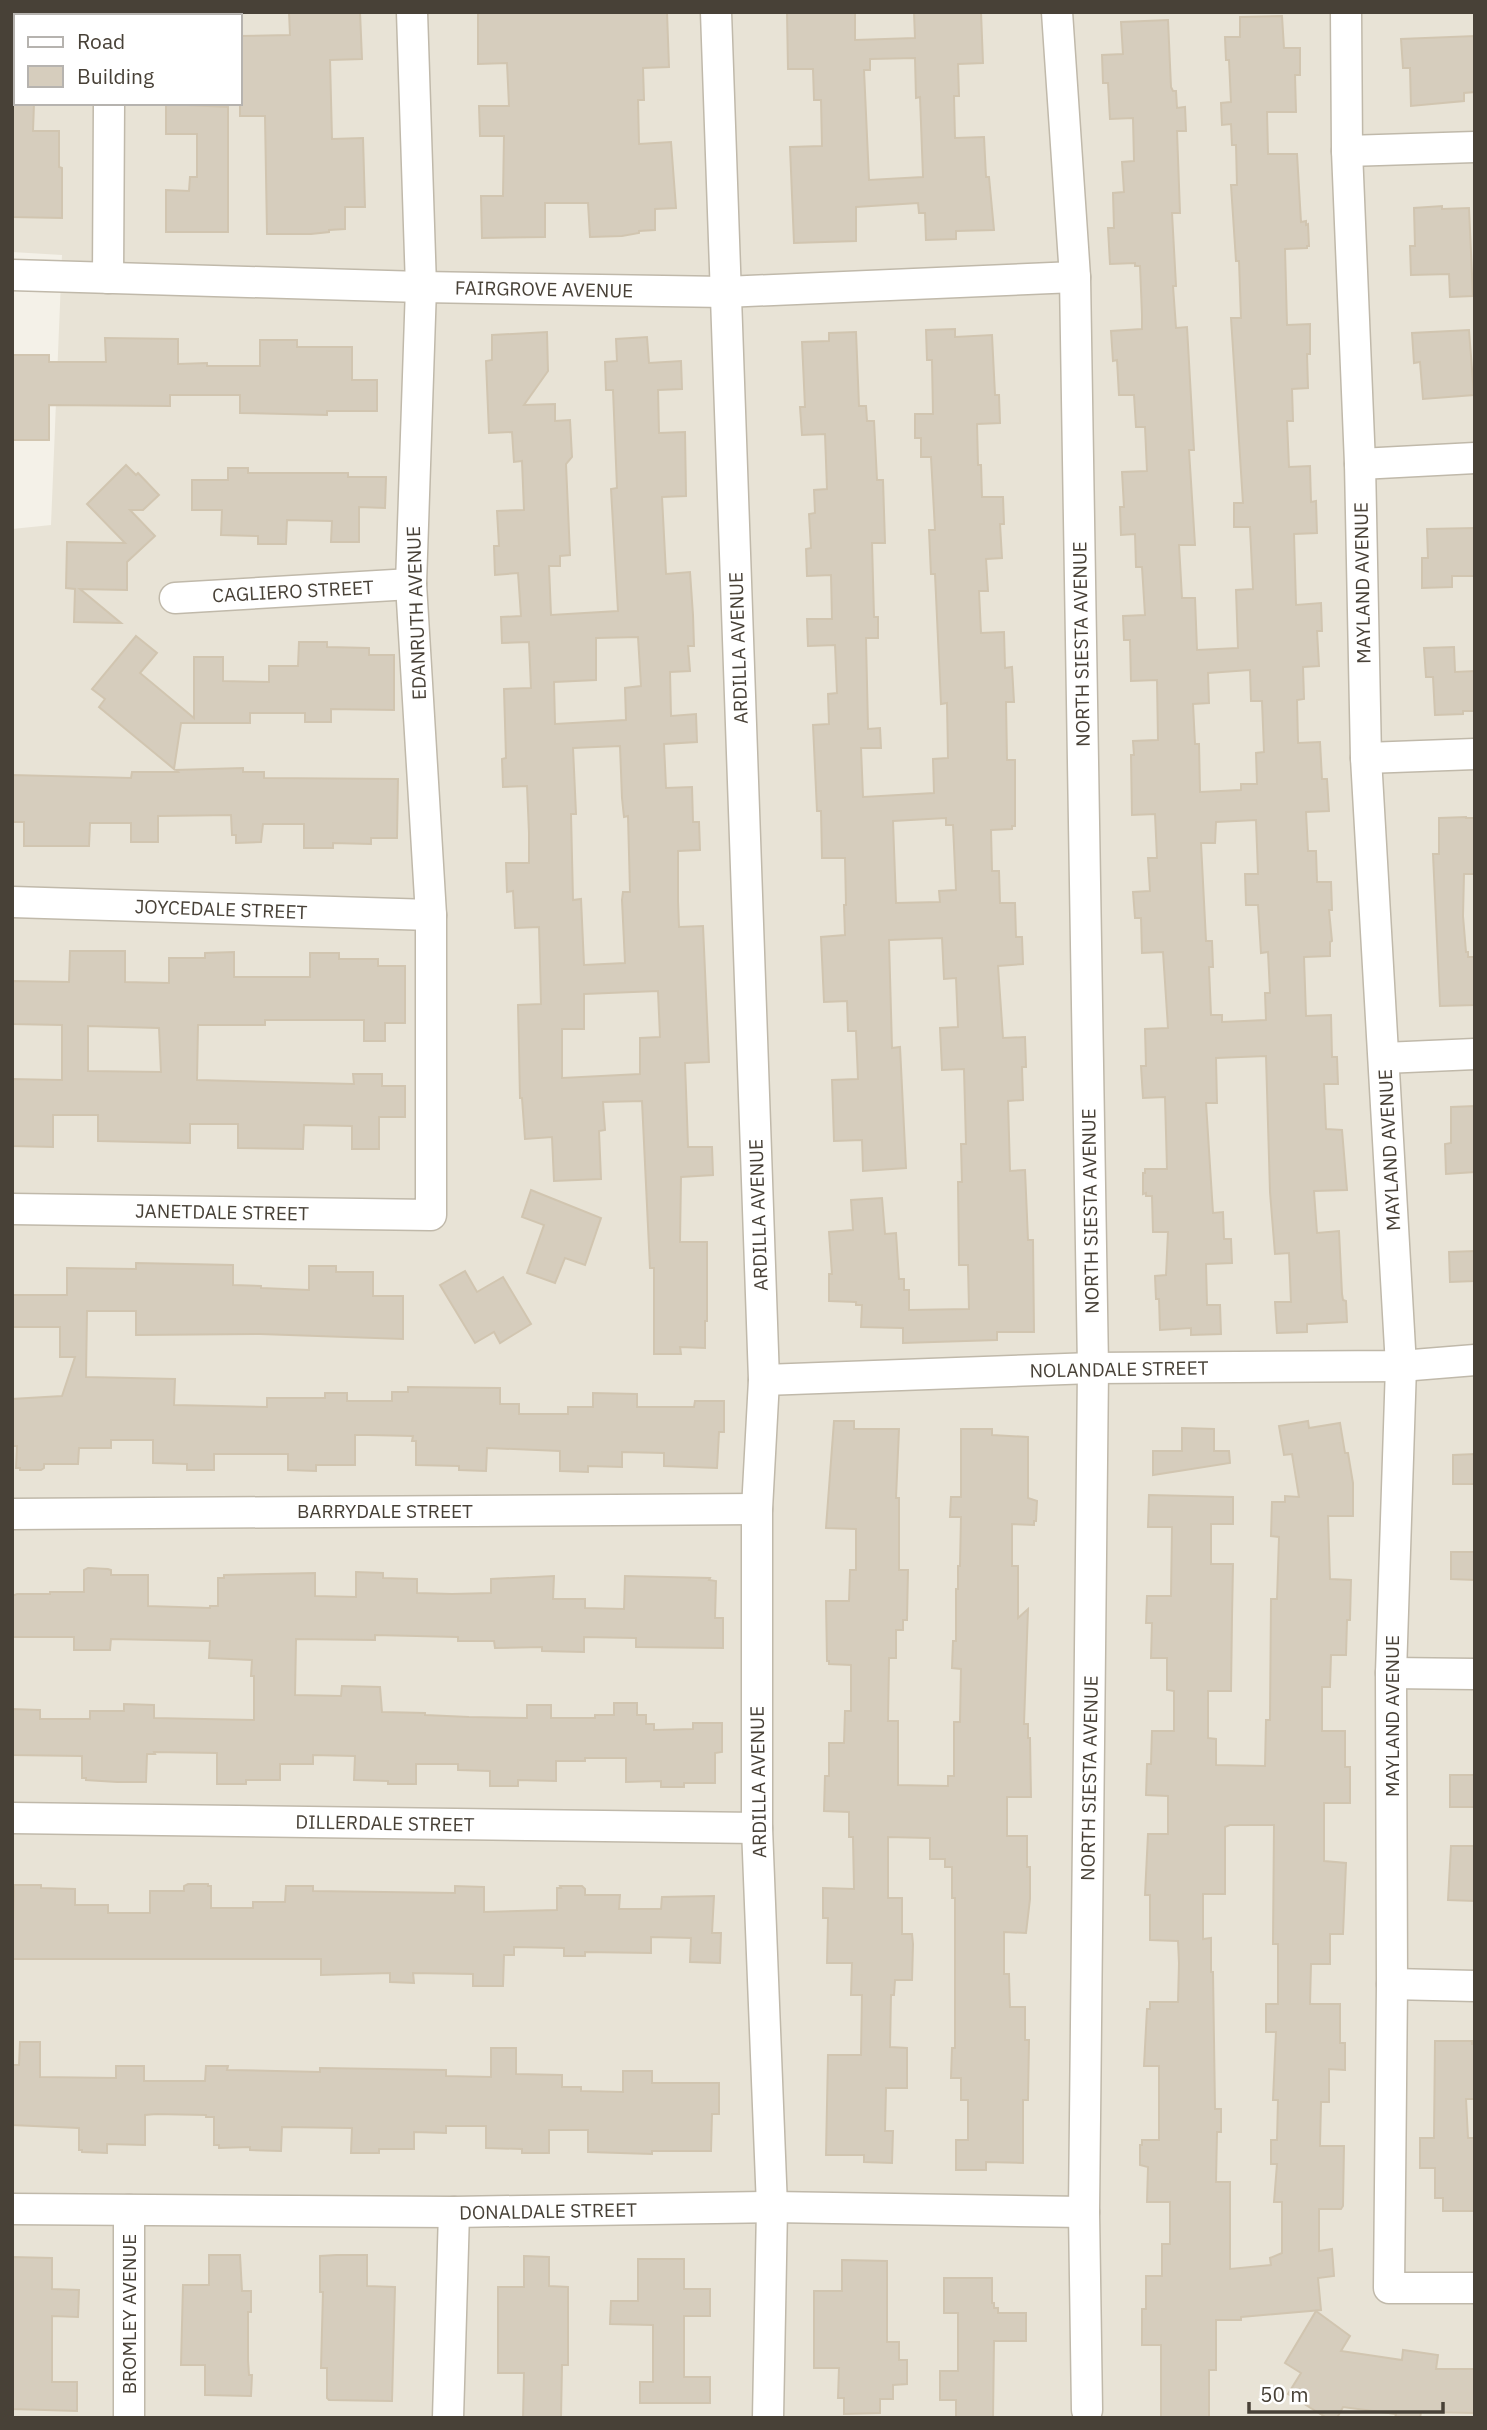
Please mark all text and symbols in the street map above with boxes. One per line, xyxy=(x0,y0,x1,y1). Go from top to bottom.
legend xyxy=(14,14,242,105)
text: Road xyxy=(77,27,125,55)
text: Building xyxy=(77,62,154,90)
street label: FAIRGROVE AVENUE xyxy=(455,275,633,303)
street label: MAYLAND AVENUE xyxy=(1349,502,1375,664)
street label: EDANRUTH AVENUE xyxy=(401,526,431,700)
street label: NORTH SIESTA AVENUE xyxy=(1067,541,1095,747)
street label: ARDILLA AVENUE xyxy=(723,572,753,724)
street label: CAGLIERO STREET xyxy=(212,575,375,607)
street label: JOYCEDALE STREET xyxy=(134,894,308,924)
street label: MAYLAND AVENUE xyxy=(1373,1068,1405,1232)
street label: NORTH SIESTA AVENUE xyxy=(1076,1108,1104,1314)
street label: ARDILLA AVENUE xyxy=(743,1139,773,1291)
street label: JANETDALE STREET xyxy=(135,1198,309,1226)
street label: NOLANDALE STREET xyxy=(1029,1355,1209,1383)
street label: BARRYDALE STREET xyxy=(297,1499,473,1523)
street label: MAYLAND AVENUE xyxy=(1380,1635,1404,1797)
street label: NORTH SIESTA AVENUE xyxy=(1075,1675,1103,1881)
street label: ARDILLA AVENUE xyxy=(745,1706,771,1858)
street label: DILLERDALE STREET xyxy=(295,1809,475,1837)
street label: DONALDALE STREET xyxy=(459,2197,637,2225)
street label: BROMLEY AVENUE xyxy=(117,2234,141,2394)
scale bar xyxy=(1249,2370,1443,2414)
text: 50 m xyxy=(1260,2380,1309,2408)

